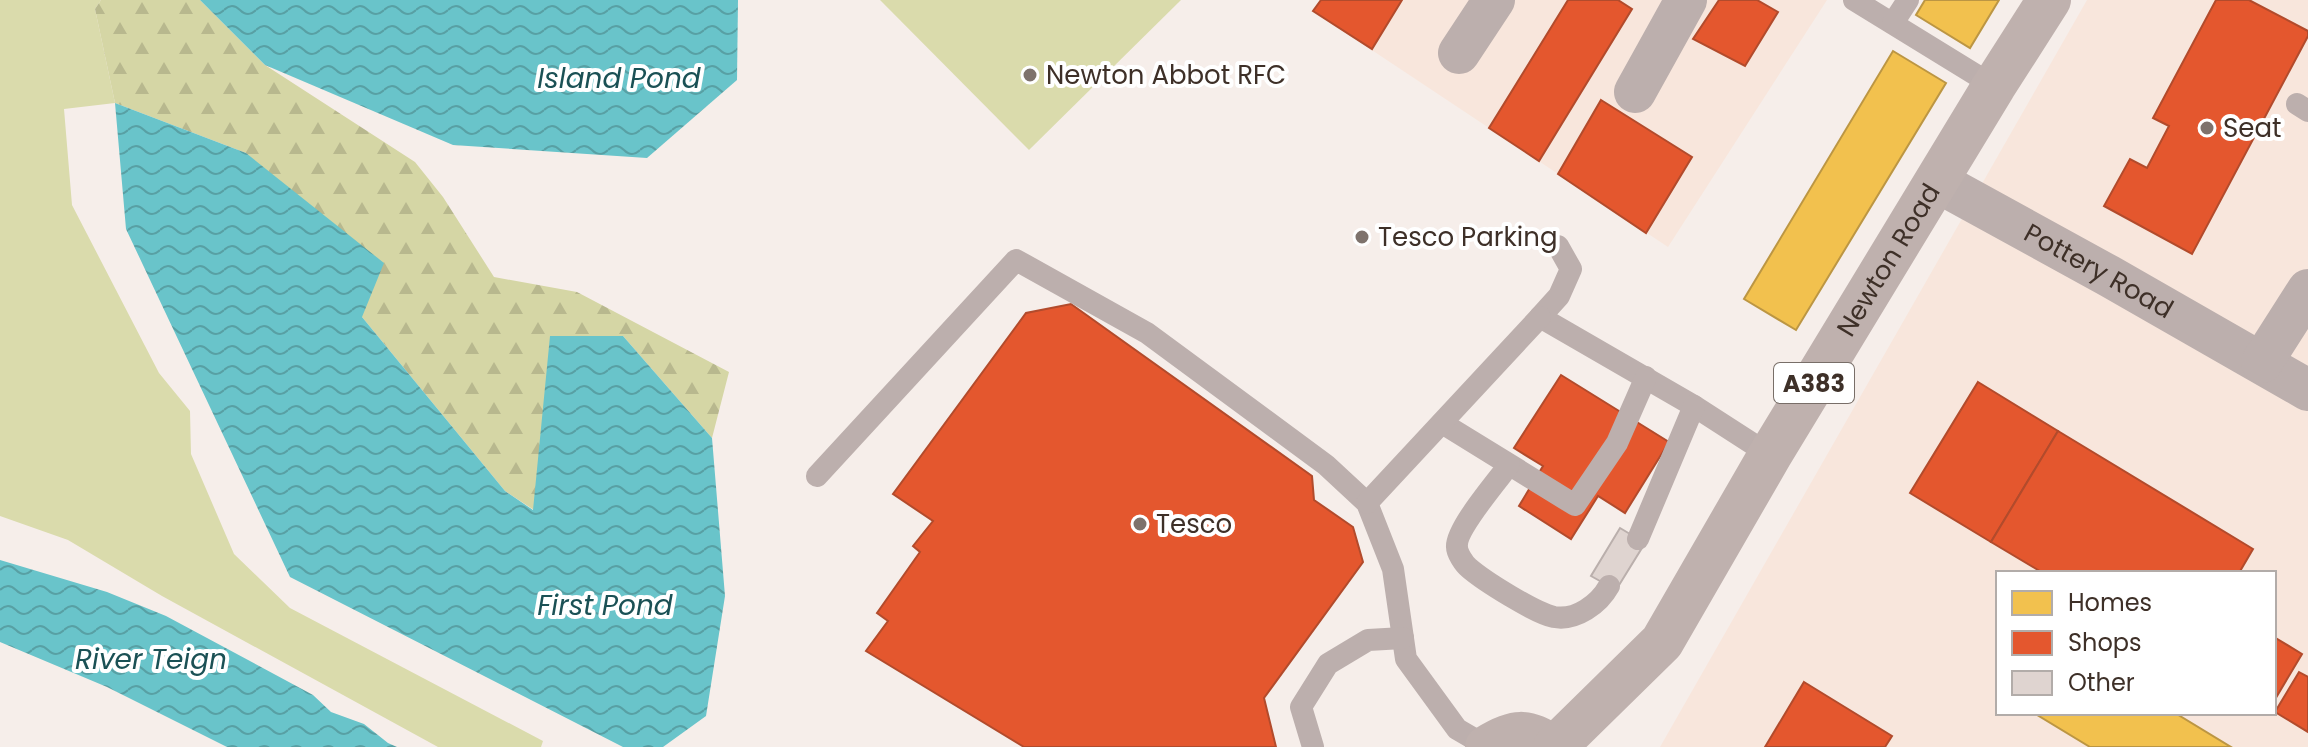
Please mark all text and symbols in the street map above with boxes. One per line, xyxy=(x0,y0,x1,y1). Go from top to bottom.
place label: Newton Abbot RFC xyxy=(1046,57,1286,93)
water label: Island Pond xyxy=(537,59,702,98)
marker: Newton Abbot RFC xyxy=(1021,66,1039,84)
place label: Seat xyxy=(2223,110,2281,146)
marker: Seat xyxy=(2198,119,2216,137)
street label: Newton Road xyxy=(1828,177,1949,343)
street label: Pottery Road xyxy=(2018,215,2180,327)
place label: Tesco Parking xyxy=(1378,219,1557,255)
marker: Tesco Parking xyxy=(1353,228,1371,246)
road number: A383 xyxy=(1774,363,1854,403)
place label: Tesco xyxy=(1156,506,1232,542)
marker: Tesco xyxy=(1131,515,1149,533)
legend xyxy=(1996,571,2276,715)
water label: First Pond xyxy=(537,586,674,625)
text: Homes xyxy=(2068,586,2152,619)
text: Shops xyxy=(2068,626,2142,659)
water label: River Teign xyxy=(75,640,227,679)
text: Other xyxy=(2068,666,2135,699)

